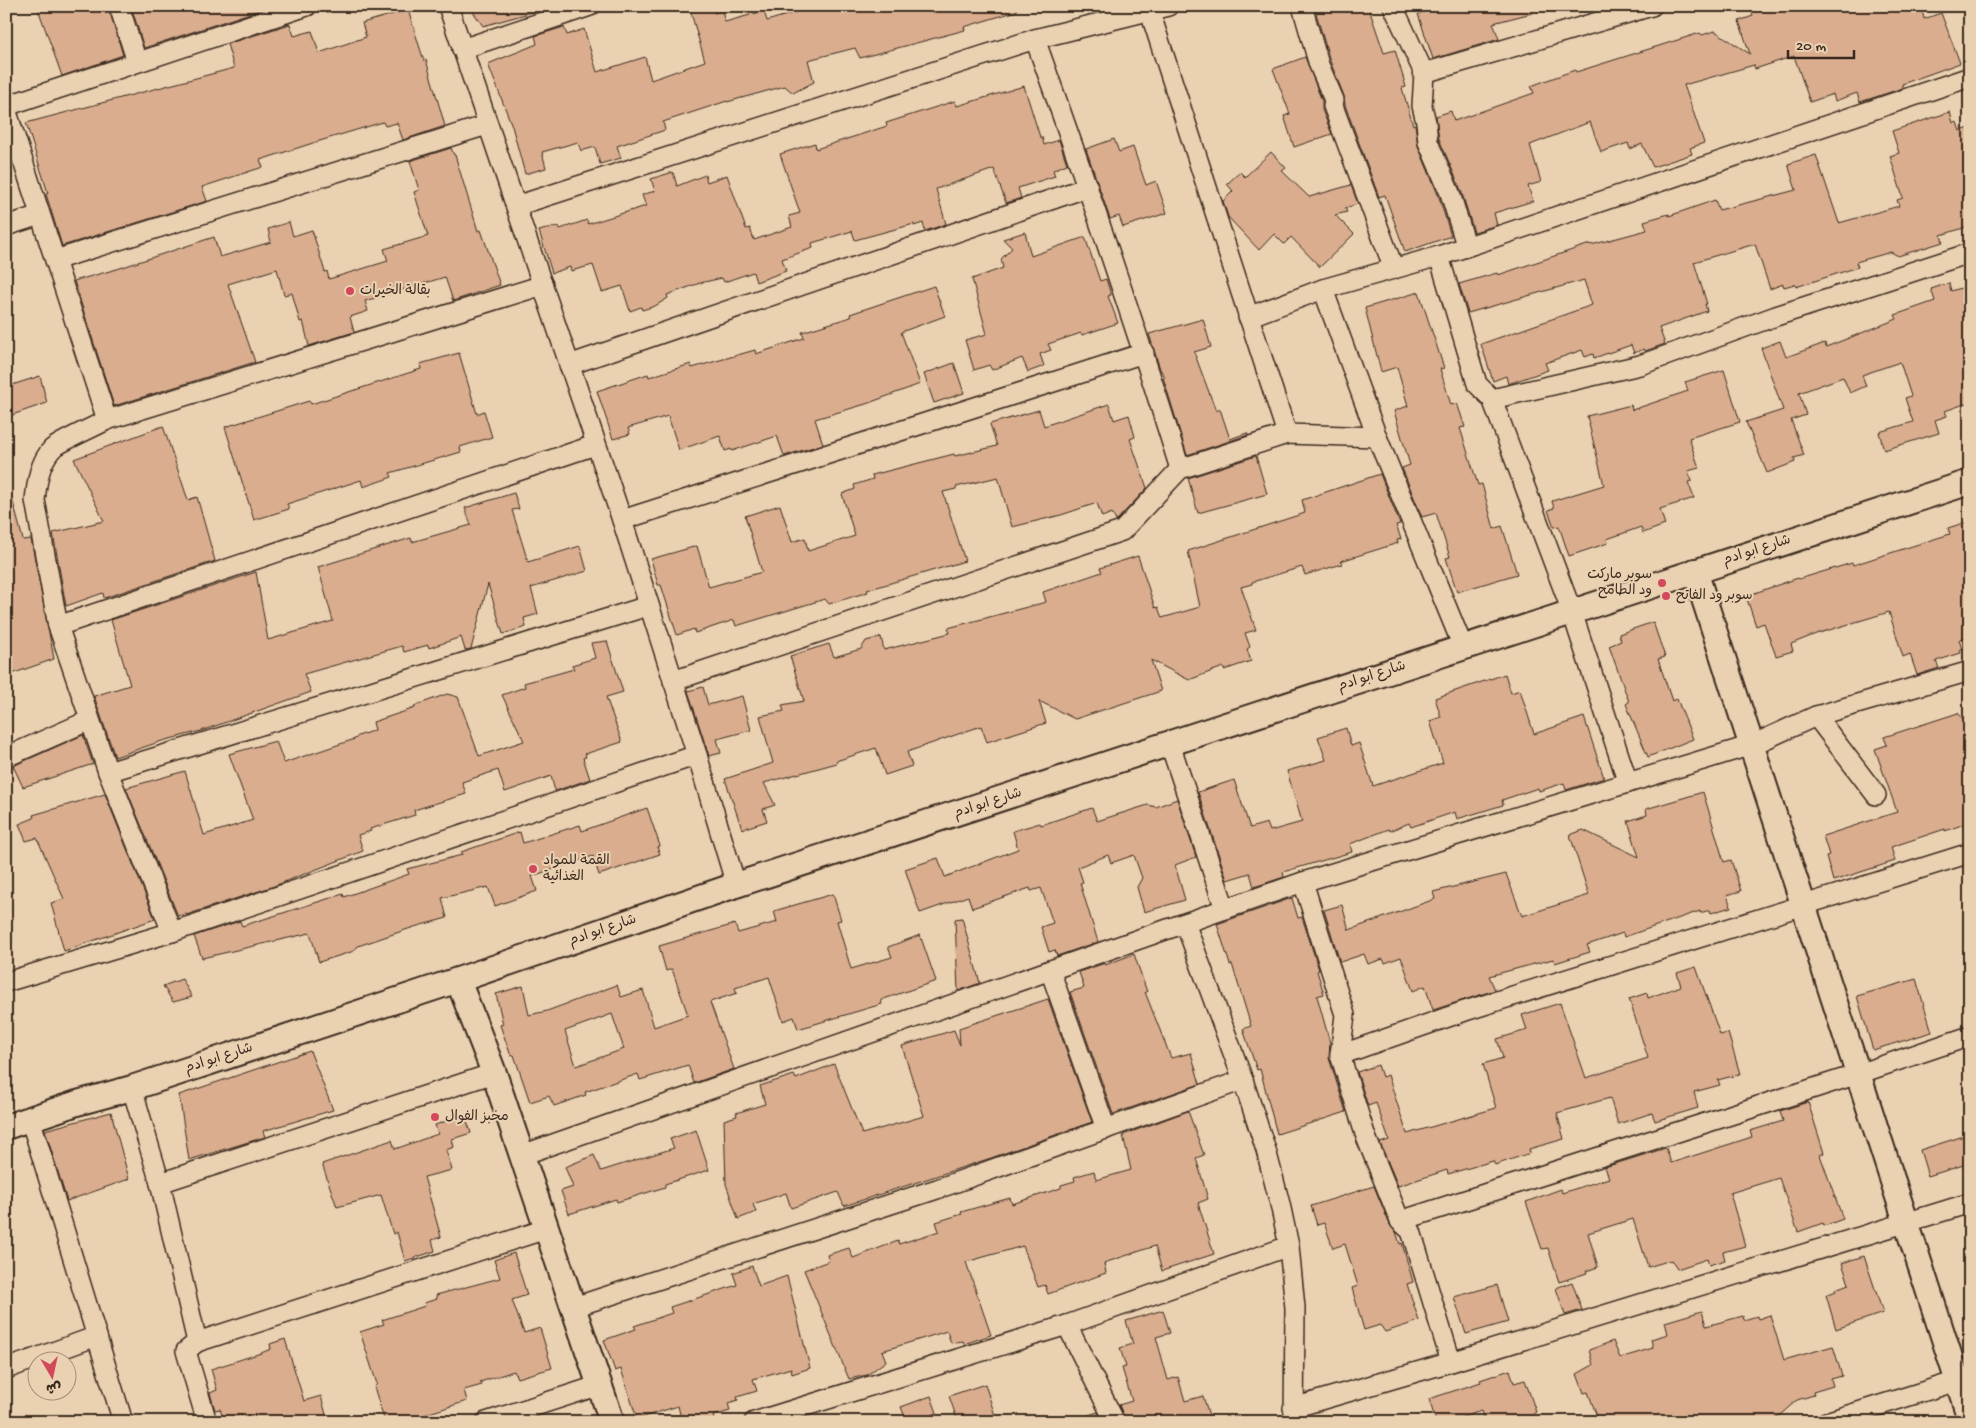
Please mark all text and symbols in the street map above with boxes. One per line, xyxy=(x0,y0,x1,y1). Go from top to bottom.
scale bar xyxy=(1788,28,1855,60)
text: 20 m xyxy=(1796,38,1826,56)
place label: بقالة الخيرات xyxy=(360,283,431,300)
marker: بقالة الخيرات xyxy=(344,285,356,297)
street label: شارع ابو ادم xyxy=(1721,532,1793,571)
place label: سوبر ماركت ود الطامح xyxy=(1587,567,1652,600)
marker: سوبر ماركت ود الطامح xyxy=(1656,577,1668,589)
place label: سوبر ود الفاتح xyxy=(1676,588,1753,605)
marker: سوبر ود الفاتح xyxy=(1660,590,1672,602)
street label: شارع ابو ادم xyxy=(1336,658,1408,697)
street label: شارع ابو ادم xyxy=(952,785,1024,824)
place label: القمة للمواد الغذائية xyxy=(543,853,610,886)
marker: القمة للمواد الغذائية xyxy=(527,863,539,875)
street label: شارع ابو ادم xyxy=(567,912,639,951)
street label: شارع ابو ادم xyxy=(183,1040,255,1079)
place label: مخبز الفوال xyxy=(445,1109,509,1126)
marker: مخبز الفوال xyxy=(429,1111,441,1123)
north arrow xyxy=(28,1350,78,1400)
text: ش xyxy=(45,1377,63,1396)

